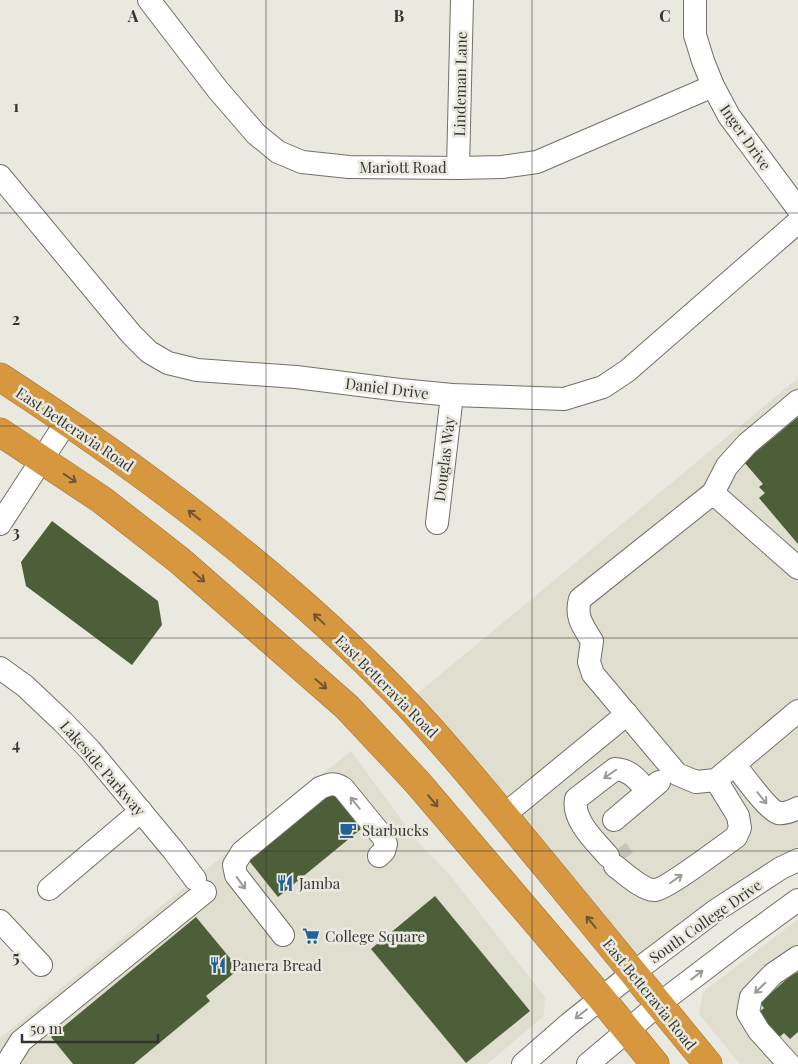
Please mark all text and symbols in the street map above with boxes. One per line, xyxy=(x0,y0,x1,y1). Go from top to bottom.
text: A xyxy=(127,5,139,26)
text: B xyxy=(394,5,405,26)
text: C xyxy=(659,5,671,26)
street label: Lindeman Lane xyxy=(449,31,471,137)
text: 1 xyxy=(13,95,19,116)
street label: Inger Drive xyxy=(716,100,776,174)
street label: Mariott Road xyxy=(359,157,447,177)
text: 2 xyxy=(12,308,20,329)
street label: Daniel Drive xyxy=(344,373,430,403)
street label: East Betteravia Road xyxy=(12,382,138,476)
street label: Douglas Way xyxy=(429,415,459,502)
one-way arrow xyxy=(63,473,77,483)
one-way arrow xyxy=(188,509,201,520)
text: 3 xyxy=(12,521,20,542)
one-way arrow xyxy=(192,571,205,582)
one-way arrow xyxy=(313,613,325,625)
street label: East Betteravia Road xyxy=(331,630,443,742)
one-way arrow xyxy=(314,678,327,689)
street label: Lakeside Parkway xyxy=(56,716,150,820)
text: 4 xyxy=(12,733,20,754)
one-way arrow xyxy=(603,769,617,779)
one-way arrow xyxy=(756,791,767,804)
one-way arrow xyxy=(428,795,439,808)
one-way arrow xyxy=(350,797,361,810)
cafe icon: Starbucks xyxy=(338,820,358,840)
place label: Starbucks xyxy=(362,820,429,840)
restaurant icon: Jamba xyxy=(275,873,295,893)
place label: Jamba xyxy=(298,873,341,893)
one-way arrow xyxy=(668,874,682,884)
street label: South College Drive xyxy=(645,875,765,967)
one-way arrow xyxy=(236,876,246,890)
one-way arrow xyxy=(585,915,597,928)
supermarket icon: College Square xyxy=(301,926,321,946)
place label: College Square xyxy=(325,926,425,946)
street label: East Betteravia Road xyxy=(599,934,701,1054)
text: 5 xyxy=(12,946,20,967)
restaurant icon: Panera Bread xyxy=(208,955,228,975)
place label: Panera Bread xyxy=(232,955,322,975)
one-way arrow xyxy=(690,969,703,980)
one-way arrow xyxy=(754,982,766,994)
one-way arrow xyxy=(575,1009,588,1020)
scale bar xyxy=(22,1012,159,1044)
text: 50 m xyxy=(30,1018,63,1038)

